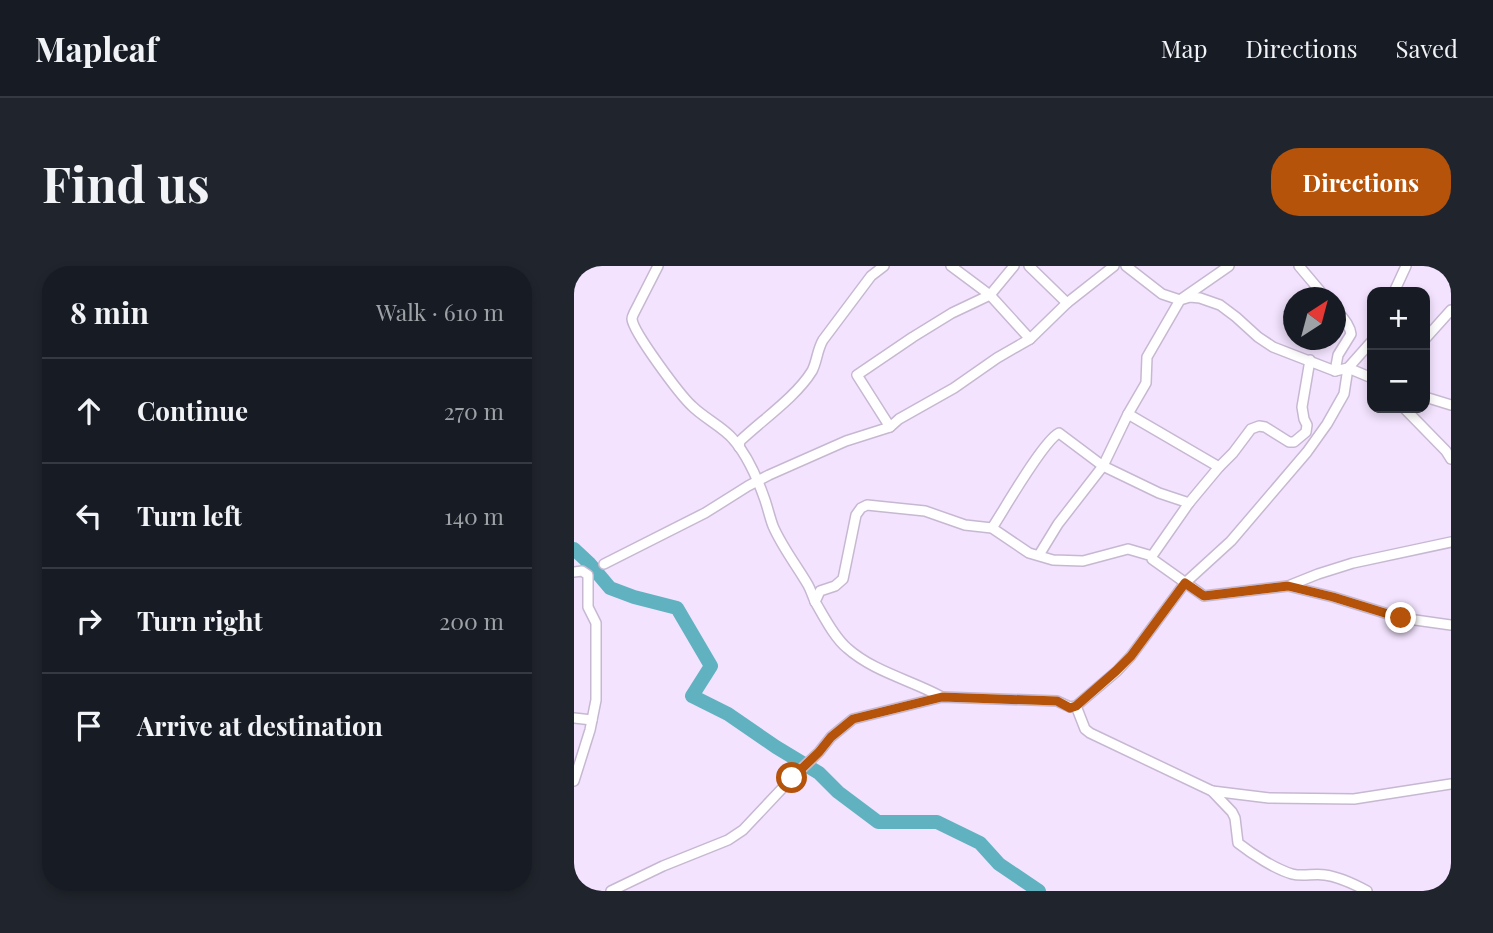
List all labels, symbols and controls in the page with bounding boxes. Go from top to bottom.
text: Mapleaf [35,26,158,70]
text: Map [1161,32,1207,64]
text: Directions [1245,32,1358,64]
text: Saved [1396,32,1458,64]
button: Directions [1271,148,1451,216]
text: Find us [42,150,210,215]
north arrow [1283,287,1346,350]
map controls [1367,287,1430,413]
button: + [1367,287,1430,350]
text: 8 min [70,292,149,332]
text: Walk · 610 m [376,296,504,327]
button: − [1367,350,1430,413]
icon: ahead [70,392,108,430]
text: Continue [137,393,248,428]
text: 270 m [444,395,504,426]
icon: left [70,497,108,535]
text: Turn left [137,498,242,533]
text: 140 m [444,500,504,531]
icon: right [70,602,108,640]
route end [1385,602,1416,633]
text: Turn right [137,603,263,638]
text: 200 m [439,605,504,636]
icon: arrive [70,707,108,745]
text: Arrive at destination [137,708,383,743]
route start [776,762,807,793]

